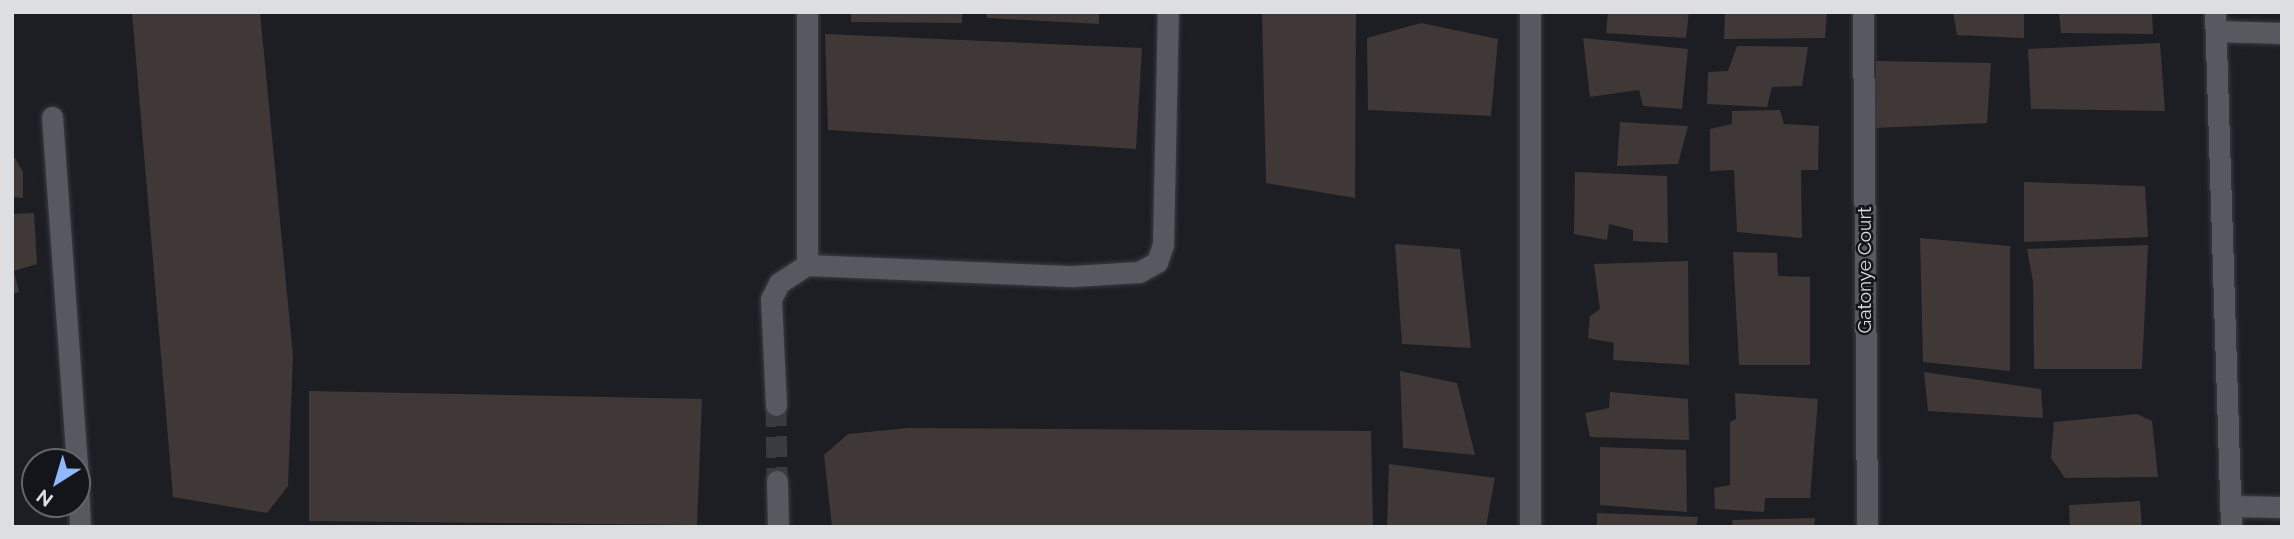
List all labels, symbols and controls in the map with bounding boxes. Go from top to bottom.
street label: Gatonye Court [1854,207,1876,333]
north arrow [21,448,91,518]
text: N [32,485,57,511]

